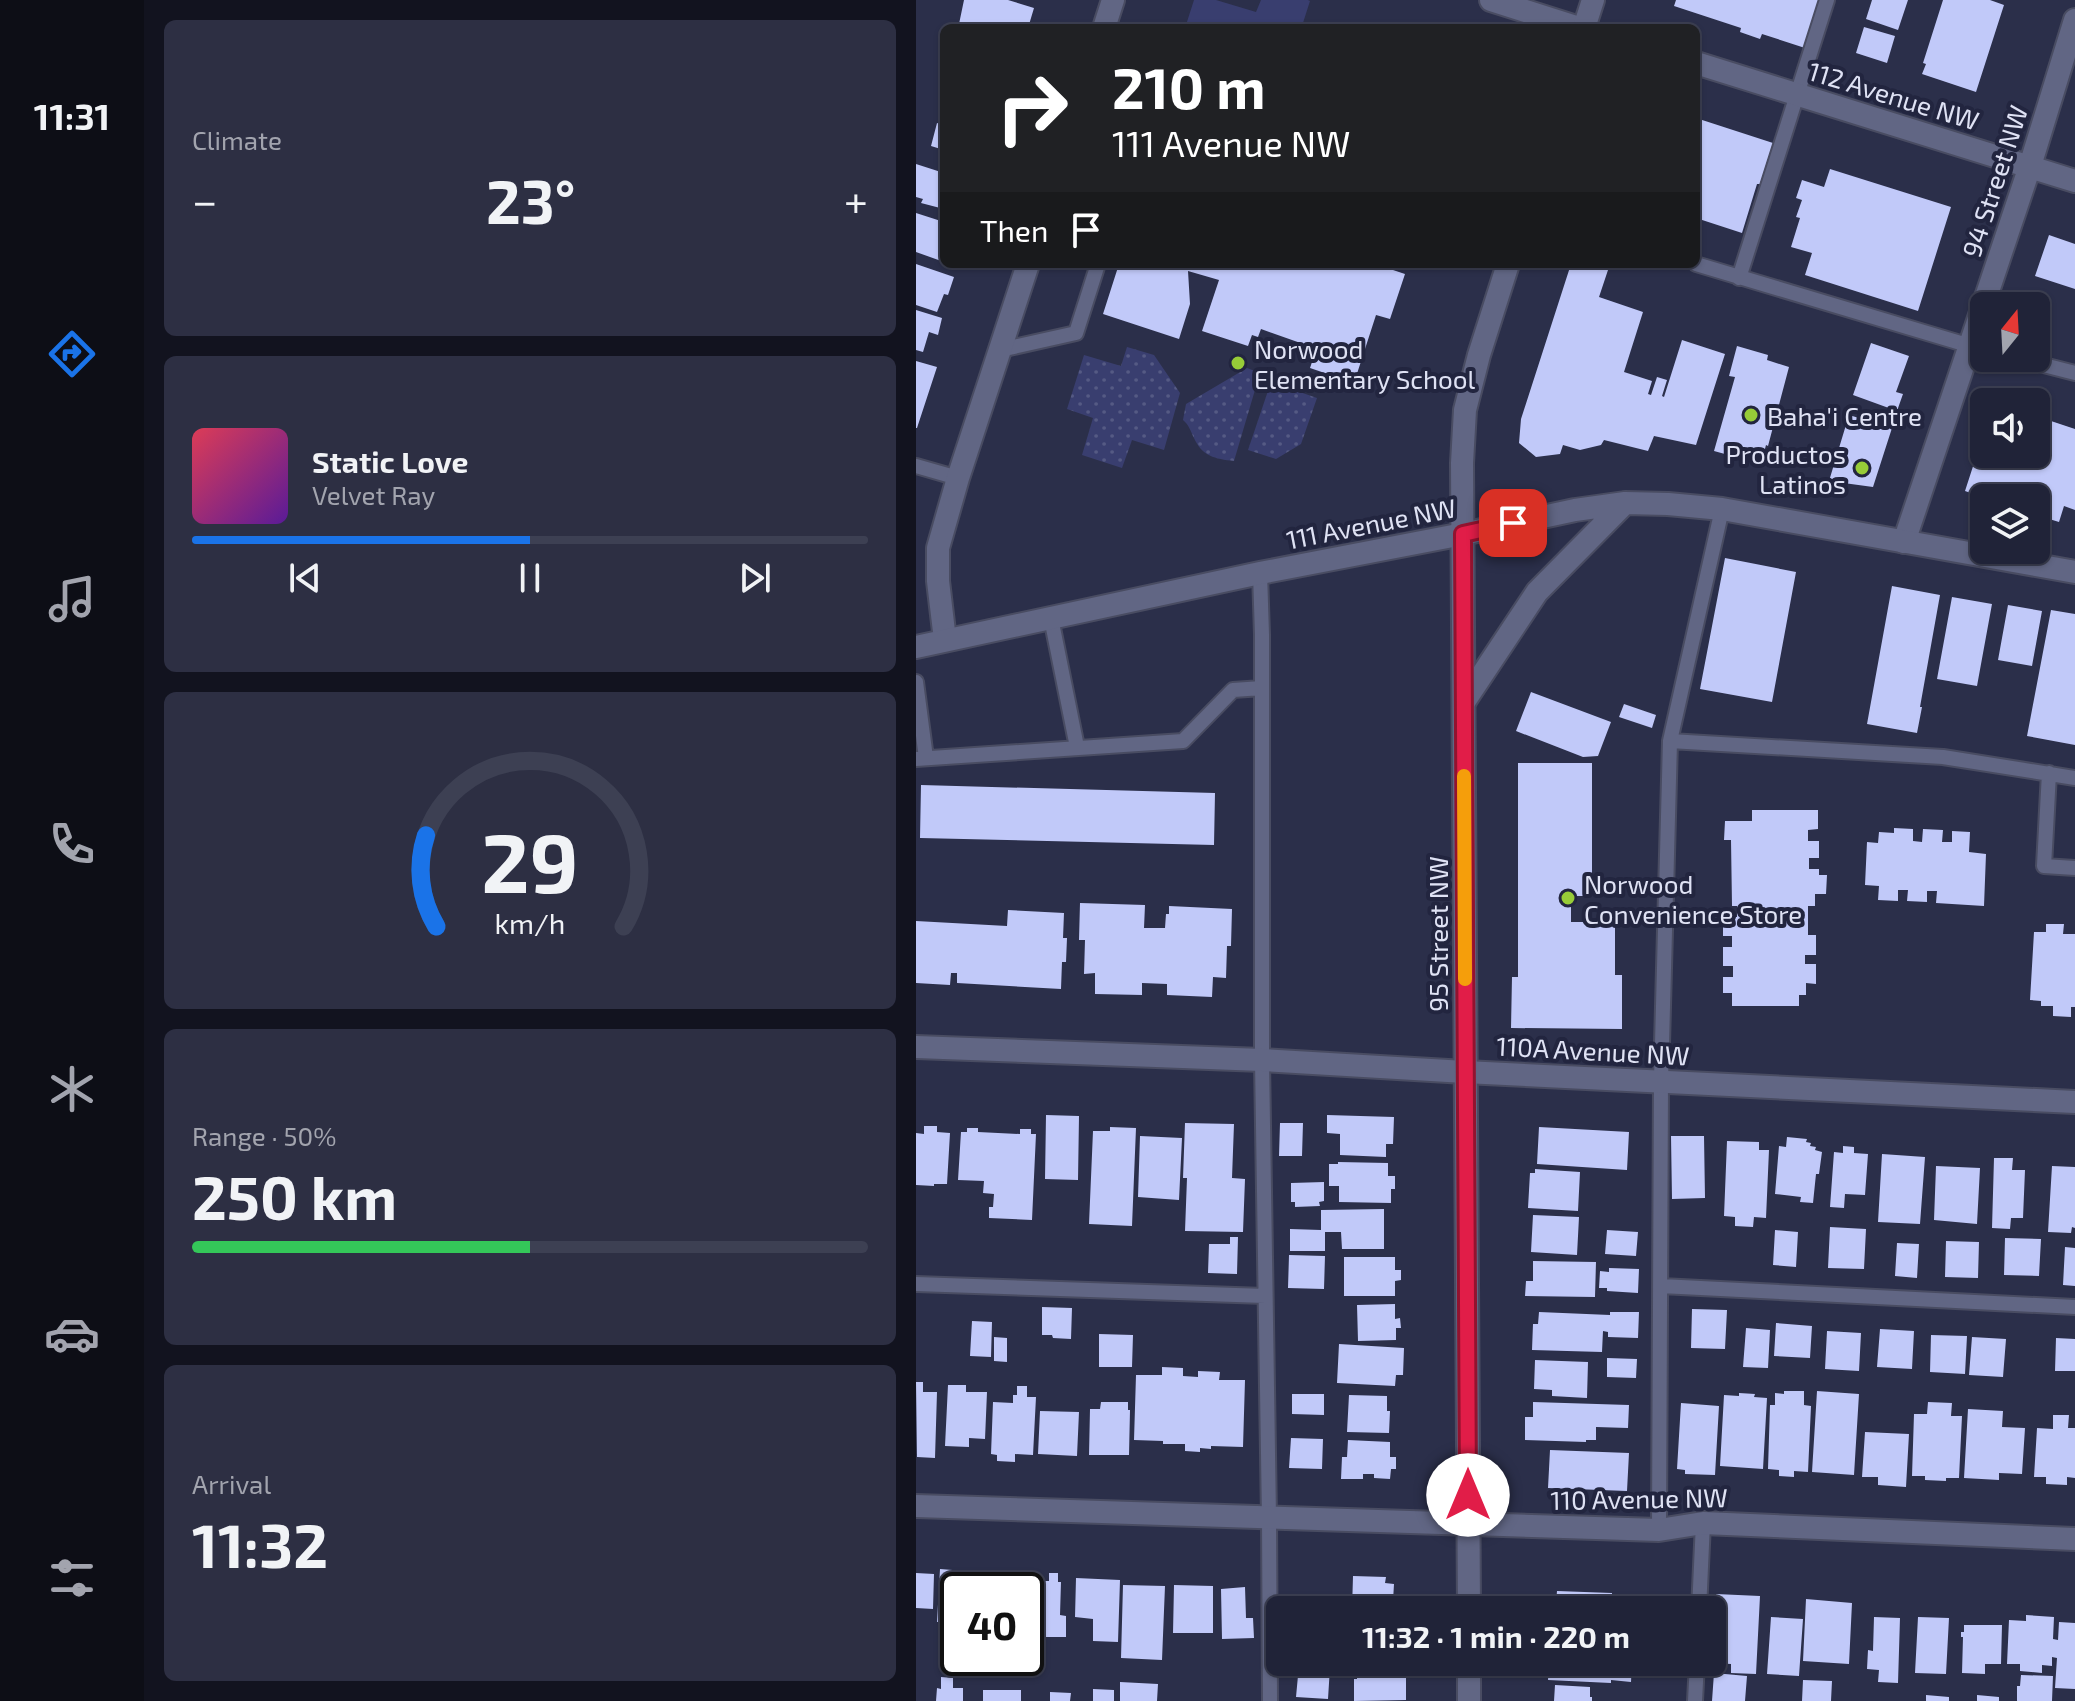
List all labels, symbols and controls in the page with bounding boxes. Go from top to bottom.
text: 210 m [1112,53,1266,120]
street label: 112 Avenue NW [1805,54,1983,136]
icon: right [980,56,1084,160]
text: 11:31 [34,94,110,137]
street label: 94 Street NW [1955,101,2033,261]
text: 111 Avenue NW [1112,121,1350,164]
text: Climate [192,124,282,155]
text: 23° [486,164,576,236]
text: − [192,173,218,226]
text: + [844,173,868,226]
icon: arrive [1064,208,1108,252]
text: Then [980,212,1048,248]
north arrow [1970,292,2050,372]
map controls [1970,292,2050,564]
icon: directions [44,326,100,382]
place label: Norwood Elementary School [1254,333,1476,394]
marker: Norwood Elementary School [1229,354,1247,372]
button: sound [1970,388,2050,468]
place label: Baha'i Centre [1767,400,1922,431]
marker: Baha'i Centre [1742,406,1760,424]
place label: Productos Latinos [1725,438,1846,499]
text: Static Love [312,443,468,479]
marker: Productos Latinos [1853,459,1871,477]
text: Velvet Ray [312,479,435,510]
button: layers [1970,484,2050,564]
pin [1479,489,1547,557]
street label: 111 Avenue NW [1284,491,1458,555]
icon: arrive [1491,501,1535,545]
icon: previous [283,556,327,600]
icon: pause [508,556,552,600]
icon: next [733,556,777,600]
icon: music [44,571,100,627]
text: 29 [481,809,579,909]
icon: phone [44,816,100,872]
street label: 95 Street NW [1422,856,1453,1012]
place label: Norwood Convenience Store [1584,868,1802,929]
marker: Norwood Convenience Store [1559,889,1577,907]
text: km/h [495,905,565,940]
street label: 110A Avenue NW [1496,1029,1690,1071]
icon: climate [44,1061,100,1117]
text: Range · 50% [192,1120,336,1151]
text: 250 km [192,1160,397,1232]
icon: car [44,1306,100,1362]
position arrow [1426,1453,1510,1537]
text: Arrival [192,1468,271,1499]
street label: 110 Avenue NW [1550,1481,1728,1515]
text: 11:32 [192,1508,328,1580]
icon: filters [44,1550,100,1606]
speed limit sign: 40 [940,1572,1044,1676]
text: 11:32 · 1 min · 220 m [1362,1618,1630,1654]

